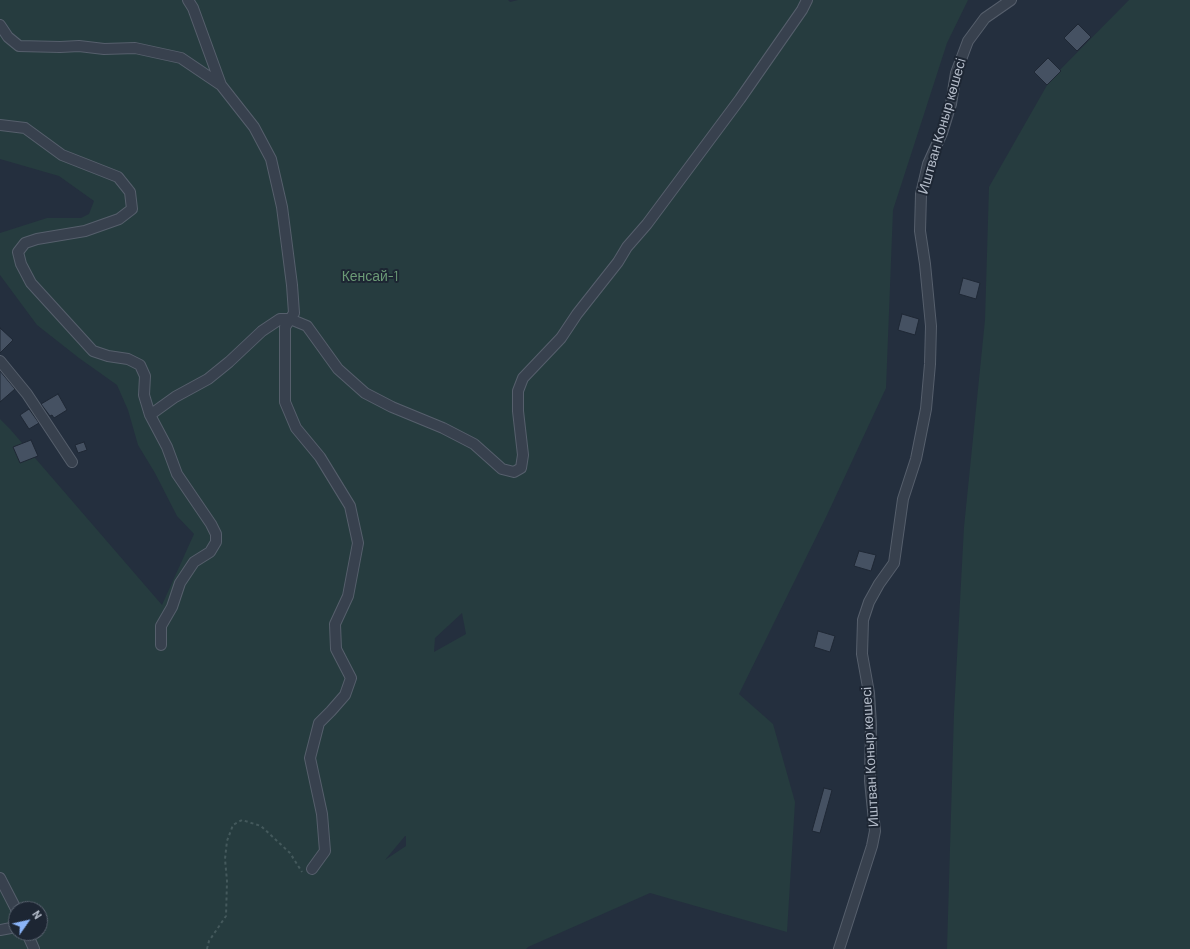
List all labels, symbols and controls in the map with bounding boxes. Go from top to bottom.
street label: Иштван Коныр көшесі [915,56,969,196]
park label: Кенсай-1 [342,268,398,284]
street label: Иштван Коныр көшесі [858,686,882,828]
north arrow [8,901,48,941]
text: N [30,908,45,921]

